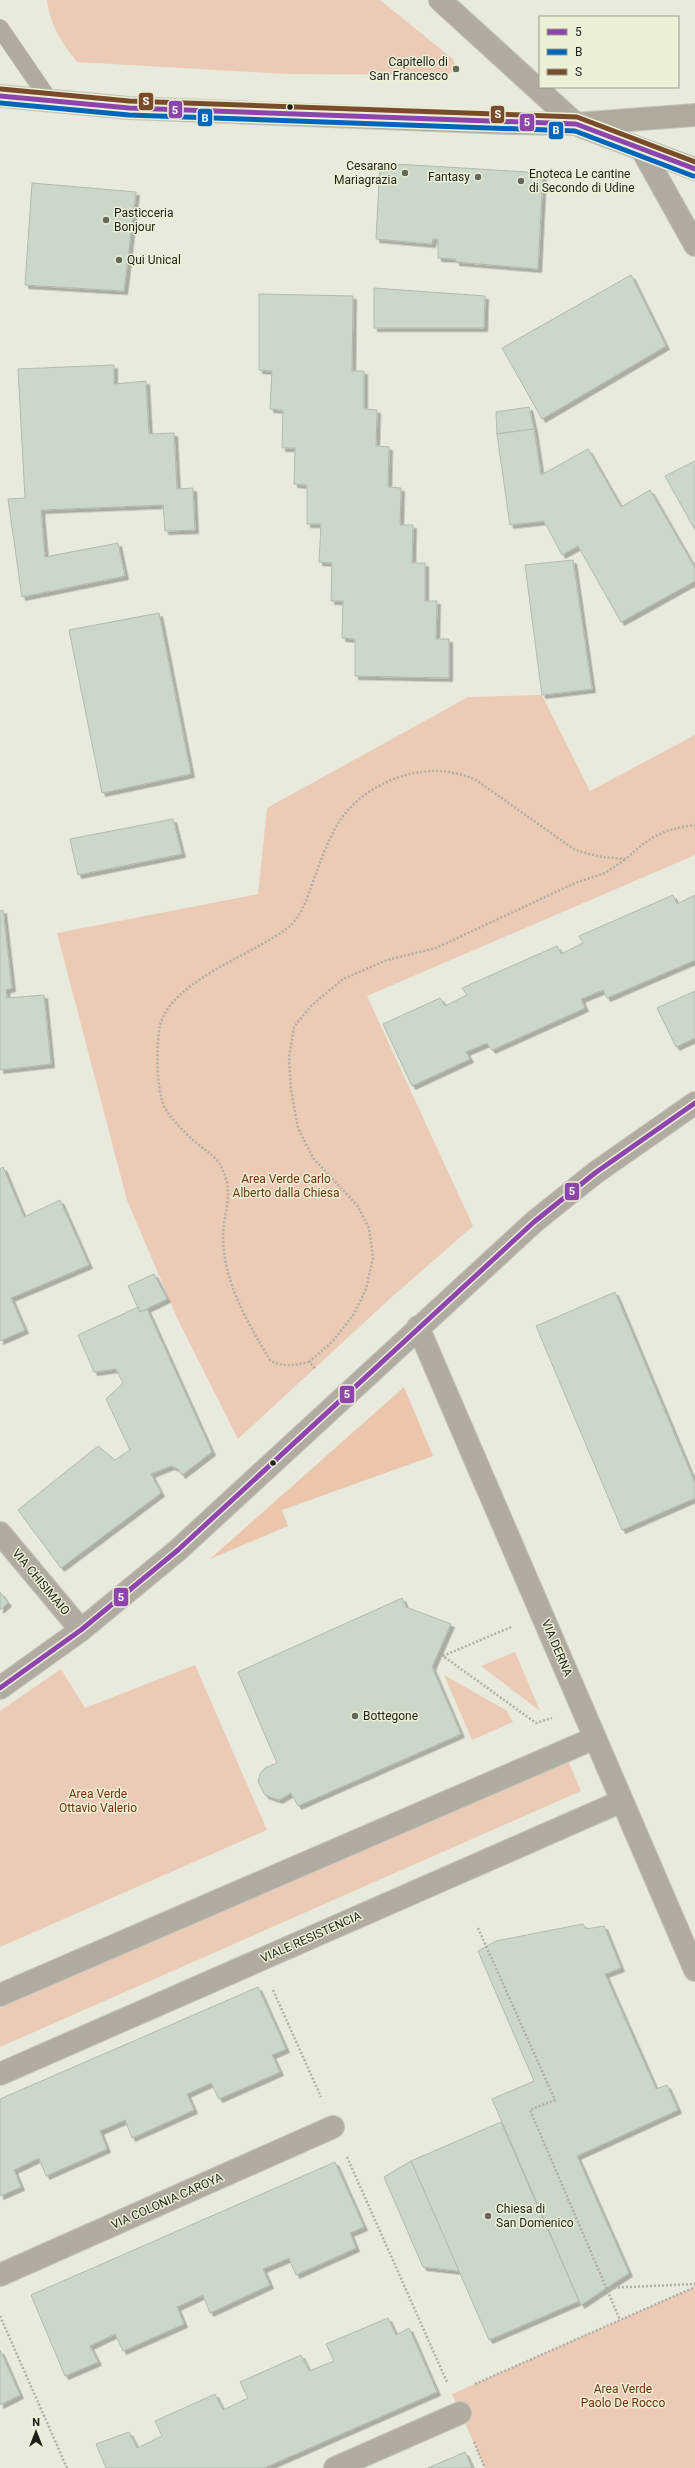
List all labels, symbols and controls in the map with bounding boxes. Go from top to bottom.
legend [539,16,679,88]
text: 5 [575,25,582,39]
text: B [575,45,582,59]
place label: Capitello di San Francesco [369,55,448,83]
marker: Capitello di San Francesco [451,64,461,74]
text: S [575,65,582,79]
line badge: S [138,92,154,111]
text: S [143,95,150,108]
line badge: 5 [168,100,183,119]
unlabelled marker [285,102,295,112]
text: 5 [172,104,178,117]
line badge: S [490,105,505,124]
line badge: B [197,108,213,127]
text: S [495,108,502,121]
text: B [201,112,209,125]
line badge: 5 [519,113,535,132]
text: 5 [524,116,530,129]
line badge: B [548,121,564,140]
text: B [552,124,560,137]
place label: Cesarano Mariagrazia [334,159,397,187]
place label: Enoteca Le cantine di Secondo di Udine [529,167,635,195]
marker: Cesarano Mariagrazia [400,168,410,178]
place label: Fantasy [428,170,470,184]
marker: Fantasy [473,172,483,182]
marker: Enoteca Le cantine di Secondo di Udine [516,176,526,186]
place label: Pasticceria Bonjour [114,206,174,234]
marker: Pasticceria Bonjour [101,215,111,225]
place label: Qui Unical [127,253,181,267]
marker: Qui Unical [114,255,124,265]
park label: Area Verde Carlo Alberto dalla Chiesa [233,1172,339,1200]
line badge: 5 [564,1182,580,1201]
text: 5 [569,1185,575,1198]
line badge: 5 [339,1385,355,1404]
text: 5 [344,1388,350,1401]
unlabelled marker [268,1458,278,1468]
street label: VIA CHISIMAIO [9,1546,73,1618]
line badge: 5 [113,1587,129,1607]
text: 5 [118,1591,124,1604]
street label: VIA DERNA [539,1617,575,1679]
place label: Bottegone [363,1709,418,1723]
marker: Bottegone [350,1711,360,1721]
park label: Area Verde Ottavio Valerio [59,1787,137,1815]
street label: VIALE RESISTENCIA [259,1908,364,1965]
street label: VIA COLONIA CAROYA [109,2170,225,2232]
place label: Chiesa di San Domenico [496,2202,574,2230]
marker: Chiesa di San Domenico [483,2211,493,2221]
park label: Area Verde Paolo De Rocco [581,2382,665,2410]
north arrow [16,2412,56,2452]
text: N [32,2416,40,2429]

